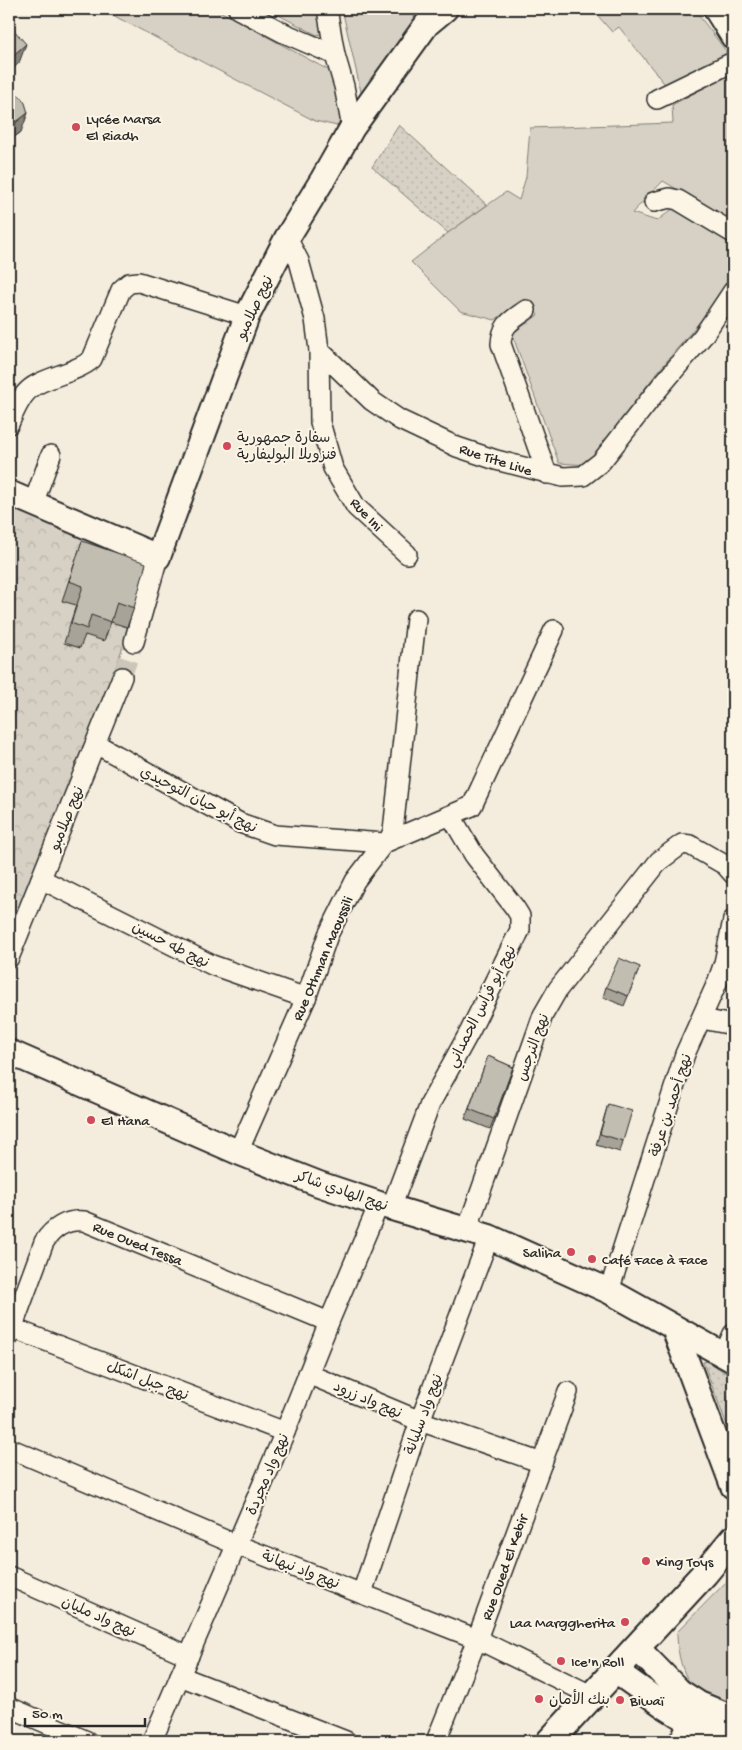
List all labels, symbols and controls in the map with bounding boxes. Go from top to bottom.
place label: Lycée Marsa El Riadh [86,111,162,146]
marker: Lycée Marsa El Riadh [70,121,82,133]
street label: نهج صلامبو [233,273,278,343]
place label: سفارة جمهورية فنزويلا البوليفارية [237,430,337,465]
marker: سفارة جمهورية فنزويلا البوليفارية [221,440,233,452]
street label: Rue Tite Live [457,441,534,481]
street label: Rue Ini [345,495,386,536]
street label: نهج أبو حيان التوحيدي [137,762,261,838]
street label: نهج صلامبو [46,784,89,855]
street label: Rue Othman Maoussili [289,894,358,1024]
street label: نهج طه حسين [128,919,212,973]
street label: نهج أبو فراس الحمداني [442,942,523,1072]
street label: نهج النرجس [513,1012,554,1084]
street label: نهج أحمد بن عرفة [645,1051,697,1159]
place label: El Hana [101,1113,150,1131]
marker: El Hana [85,1114,97,1126]
street label: نهج الهادي شاكر [291,1167,390,1216]
street label: Rue Oued Tessa [90,1219,185,1271]
place label: Saliha [523,1245,562,1263]
marker: Saliha [565,1246,577,1258]
place label: Café Face à Face [602,1252,708,1270]
marker: Café Face à Face [586,1253,598,1265]
street label: نهج جبل اشكل [104,1358,191,1406]
street label: نهج واد سليانة [402,1372,448,1457]
street label: نهج واد زرود [330,1378,404,1423]
street label: نهج واد مجردة [244,1431,294,1518]
street label: Rue Oued El Kebir [478,1511,534,1623]
street label: نهج واد نبهانة [259,1548,342,1594]
place label: King Toys [656,1554,714,1572]
marker: King Toys [640,1555,652,1567]
street label: نهج واد مليان [58,1594,138,1642]
place label: Laa Marggherita [509,1615,616,1633]
marker: Laa Marggherita [619,1616,631,1628]
place label: Ice'n Roll [571,1654,624,1672]
marker: Ice'n Roll [555,1655,567,1667]
place label: بنك الأمان [549,1689,610,1710]
marker: بنك الأمان [533,1693,545,1705]
place label: Biwaï [629,1693,665,1711]
marker: Biwaï [614,1694,626,1706]
scale bar [25,1695,145,1727]
text: 50 m [32,1706,63,1724]

